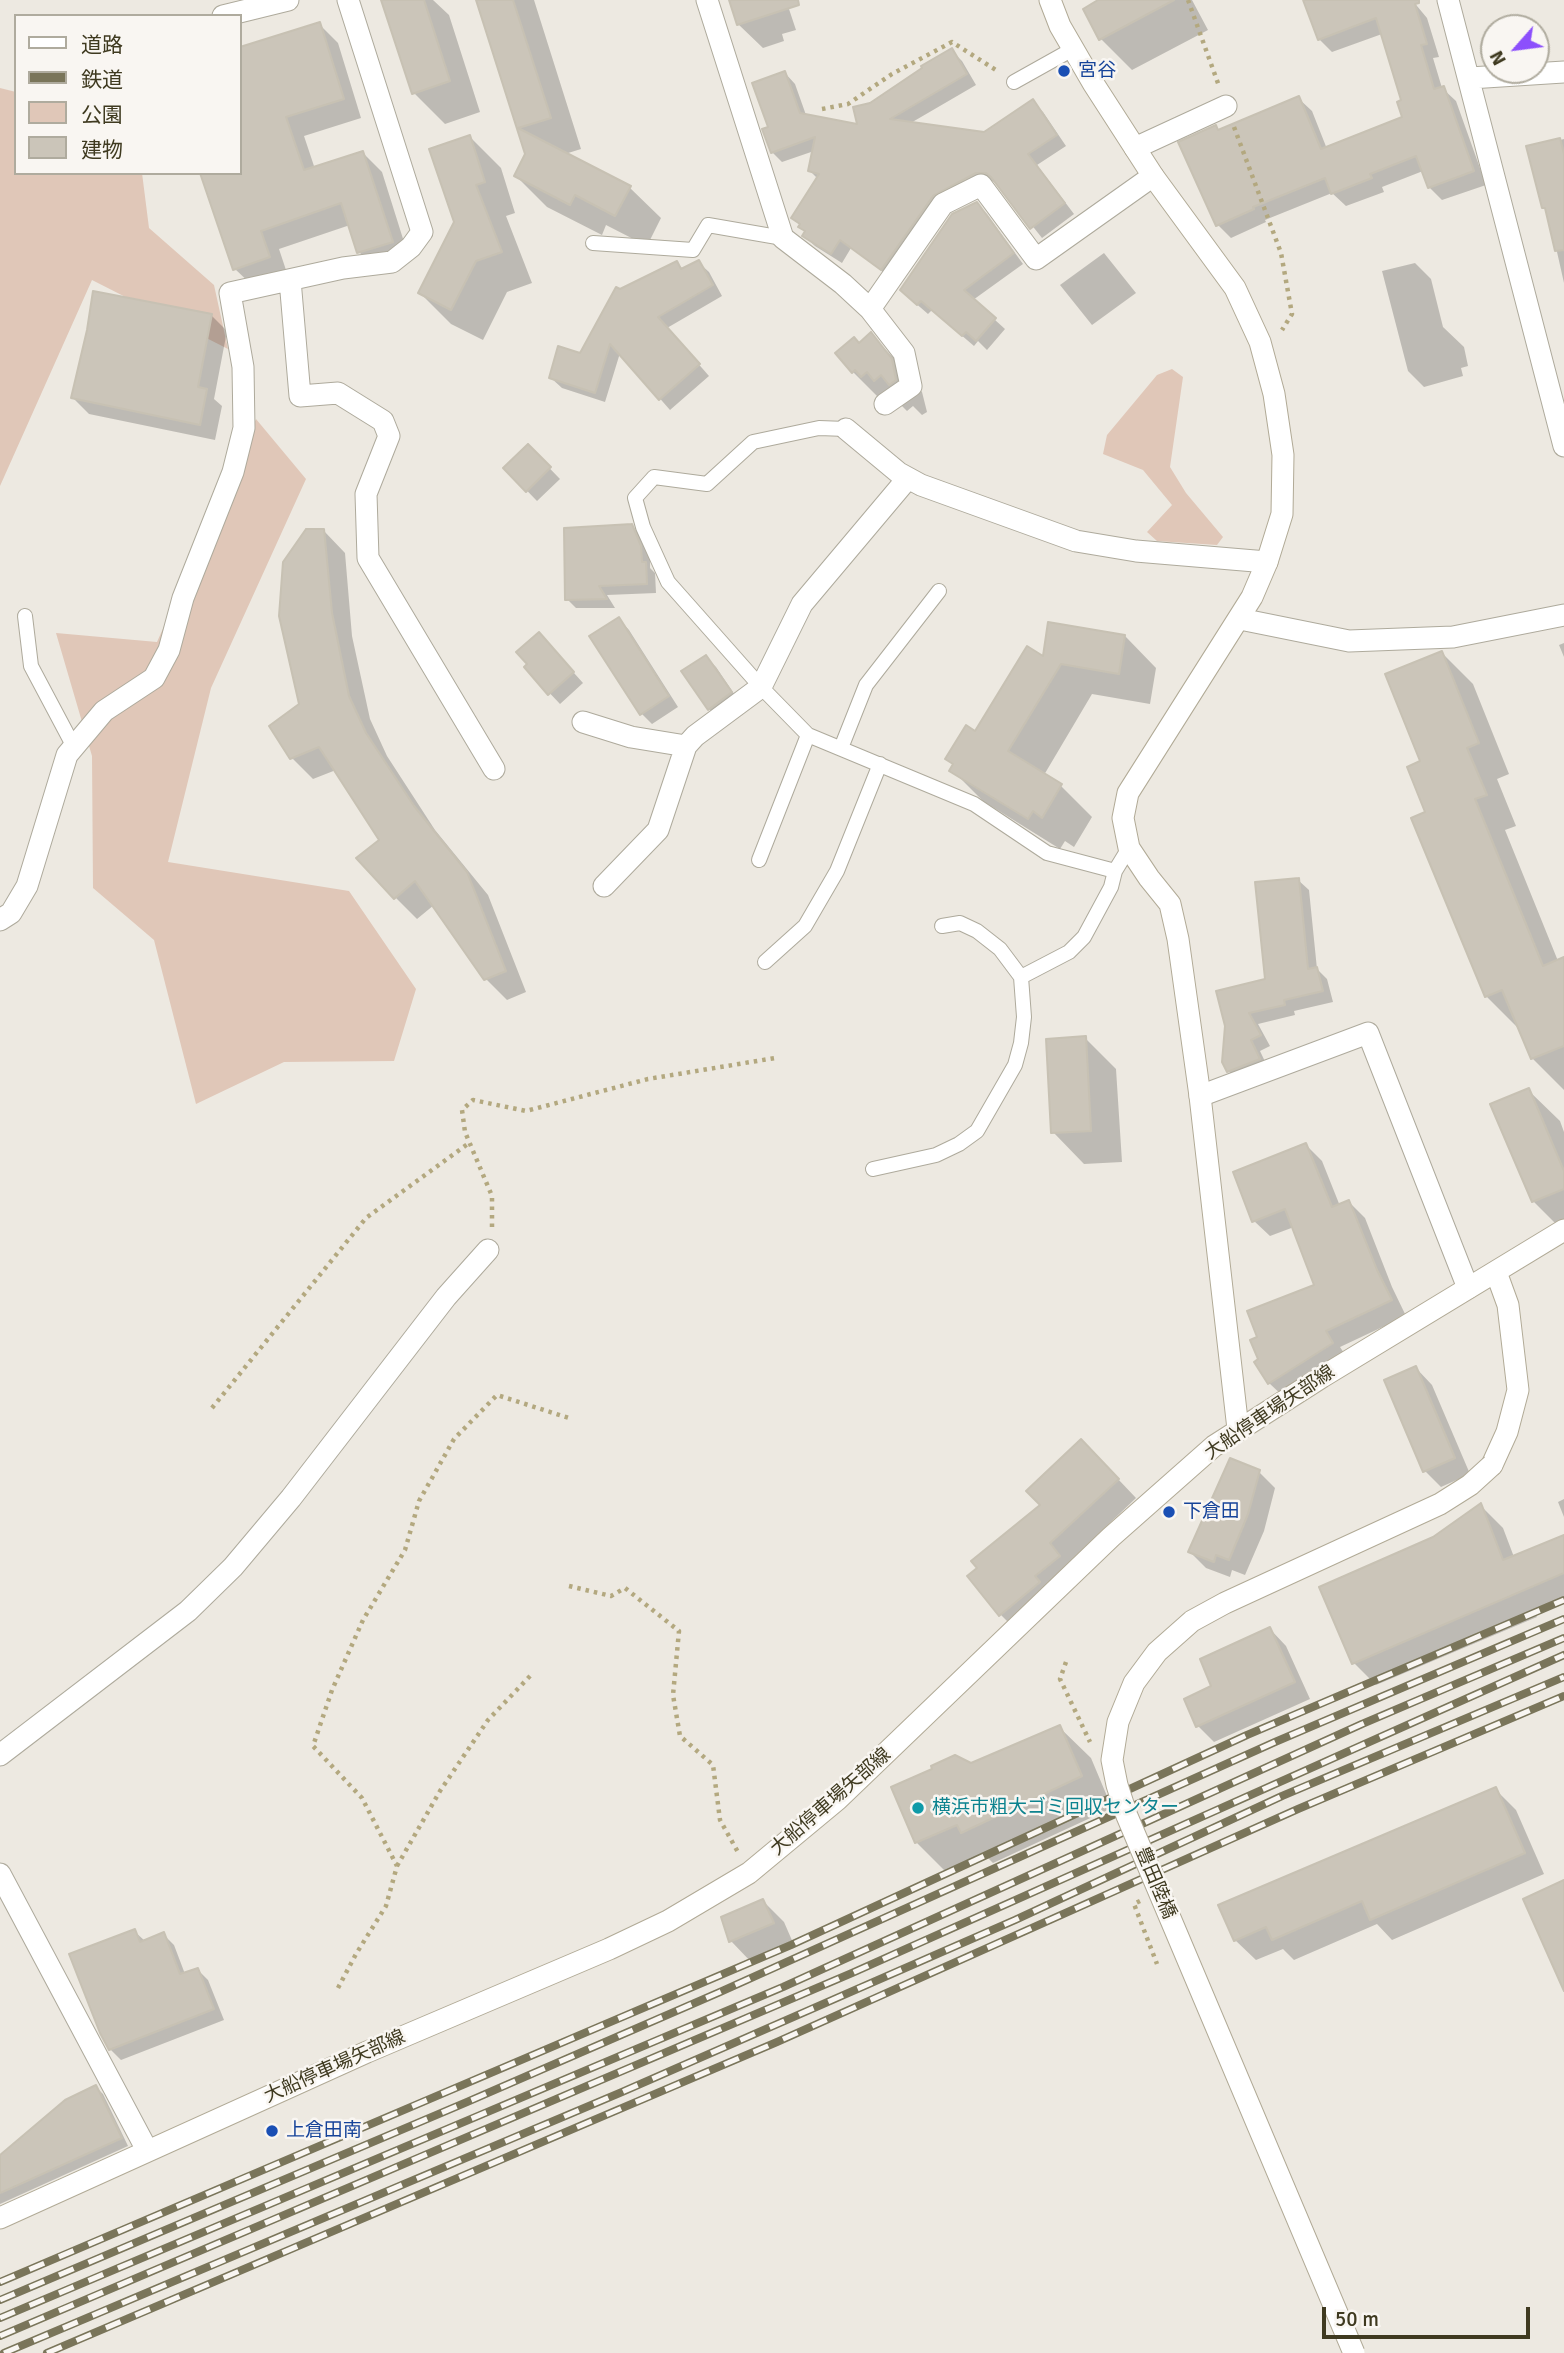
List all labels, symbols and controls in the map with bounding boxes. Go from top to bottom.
legend [14,14,242,175]
north arrow [1480,14,1550,84]
text: 道路 [81,32,123,58]
text: N [1485,46,1512,69]
place label: 宮谷 [1078,60,1116,82]
marker: 宮谷 [1056,63,1072,79]
text: 鉄道 [81,67,123,93]
text: 公園 [81,102,123,128]
text: 建物 [81,137,123,163]
street label: 大船停車場矢部線 [1201,1361,1339,1465]
place label: 下倉田 [1183,1501,1240,1523]
marker: 下倉田 [1161,1504,1177,1520]
street label: 大船停車場矢部線 [766,1744,896,1860]
place label: 横浜市粗大ゴミ回収センター [932,1797,1179,1819]
marker: 横浜市粗大ゴミ回収センター [910,1800,926,1816]
street label: 豊田陸橋 [1130,1844,1180,1922]
street label: 大船停車場矢部線 [261,2026,409,2108]
place label: 上倉田南 [286,2120,362,2142]
marker: 上倉田南 [264,2123,280,2139]
scale bar [1326,2294,1534,2338]
text: 50 m [1335,2306,1379,2332]

